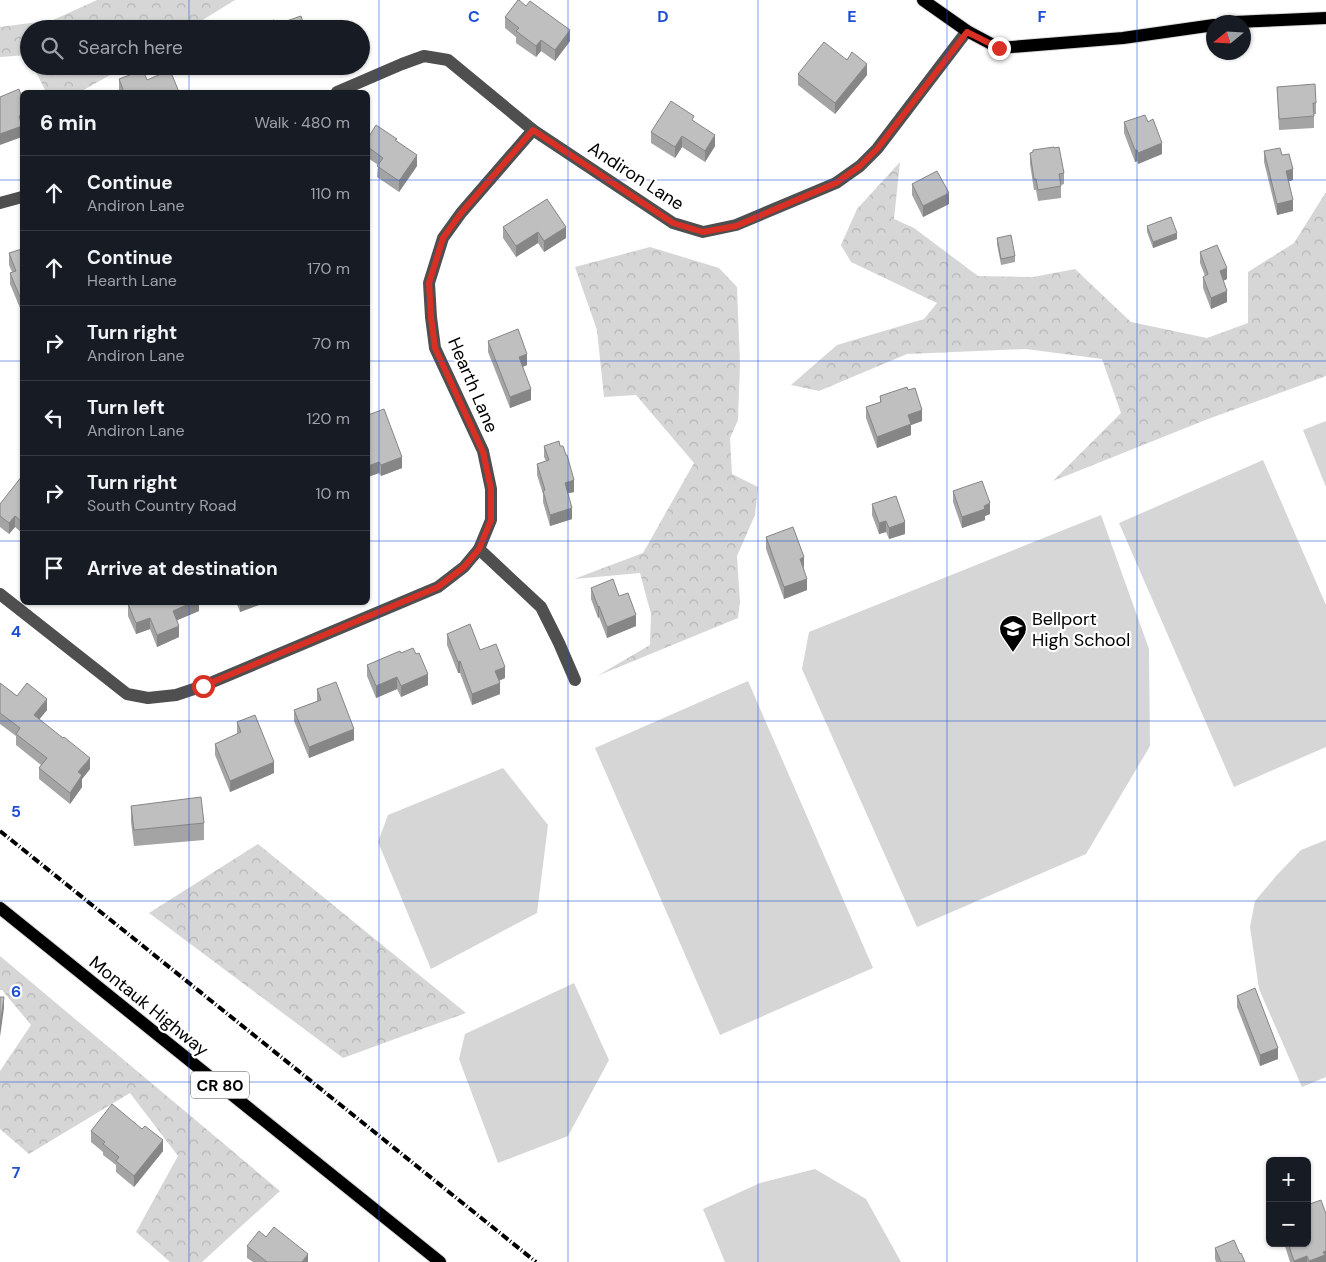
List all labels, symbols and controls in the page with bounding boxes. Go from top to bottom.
text: C [468,6,480,27]
text: D [657,6,669,27]
text: E [847,6,857,27]
text: F [1038,6,1047,27]
north arrow [1206,15,1251,60]
search box [20,20,370,75]
icon: search [38,34,66,62]
text: Search here [78,35,183,60]
route end [988,37,1011,60]
text: 6 min [40,109,97,137]
text: Walk · 480 m [254,112,350,133]
street label: Andiron Lane [583,136,689,216]
text: Continue [87,170,173,195]
icon: ahead [40,179,68,207]
text: 110 m [311,183,350,204]
text: Andiron Lane [87,195,185,216]
text: Continue [87,245,173,270]
icon: ahead [40,254,68,282]
text: 170 m [307,258,350,279]
text: Hearth Lane [87,270,177,291]
text: Turn right [87,320,177,345]
icon: right [40,329,68,357]
text: 70 m [312,333,350,354]
street label: Hearth Lane [442,334,504,436]
text: Andiron Lane [87,345,185,366]
text: Turn left [87,395,165,420]
icon: left [40,404,68,432]
text: 120 m [306,408,350,429]
text: Andiron Lane [87,420,185,441]
text: Turn right [87,470,177,495]
icon: right [40,479,68,507]
text: 10 m [316,483,350,504]
text: South Country Road [87,495,237,516]
icon: arrive [40,554,68,582]
text: Arrive at destination [87,556,278,581]
place label: Bellport High School [1032,607,1130,652]
school or university icon: Bellport High School [998,614,1028,653]
text: 4 [11,621,21,642]
route start [192,675,215,698]
text: 5 [11,801,21,822]
street label: Montauk Highway [84,950,214,1062]
text: 6 [11,981,21,1002]
road number: CR 80 [191,1072,249,1098]
map controls [1266,1157,1311,1247]
button: + [1266,1157,1311,1202]
text: 7 [12,1162,21,1183]
button: − [1266,1202,1311,1247]

